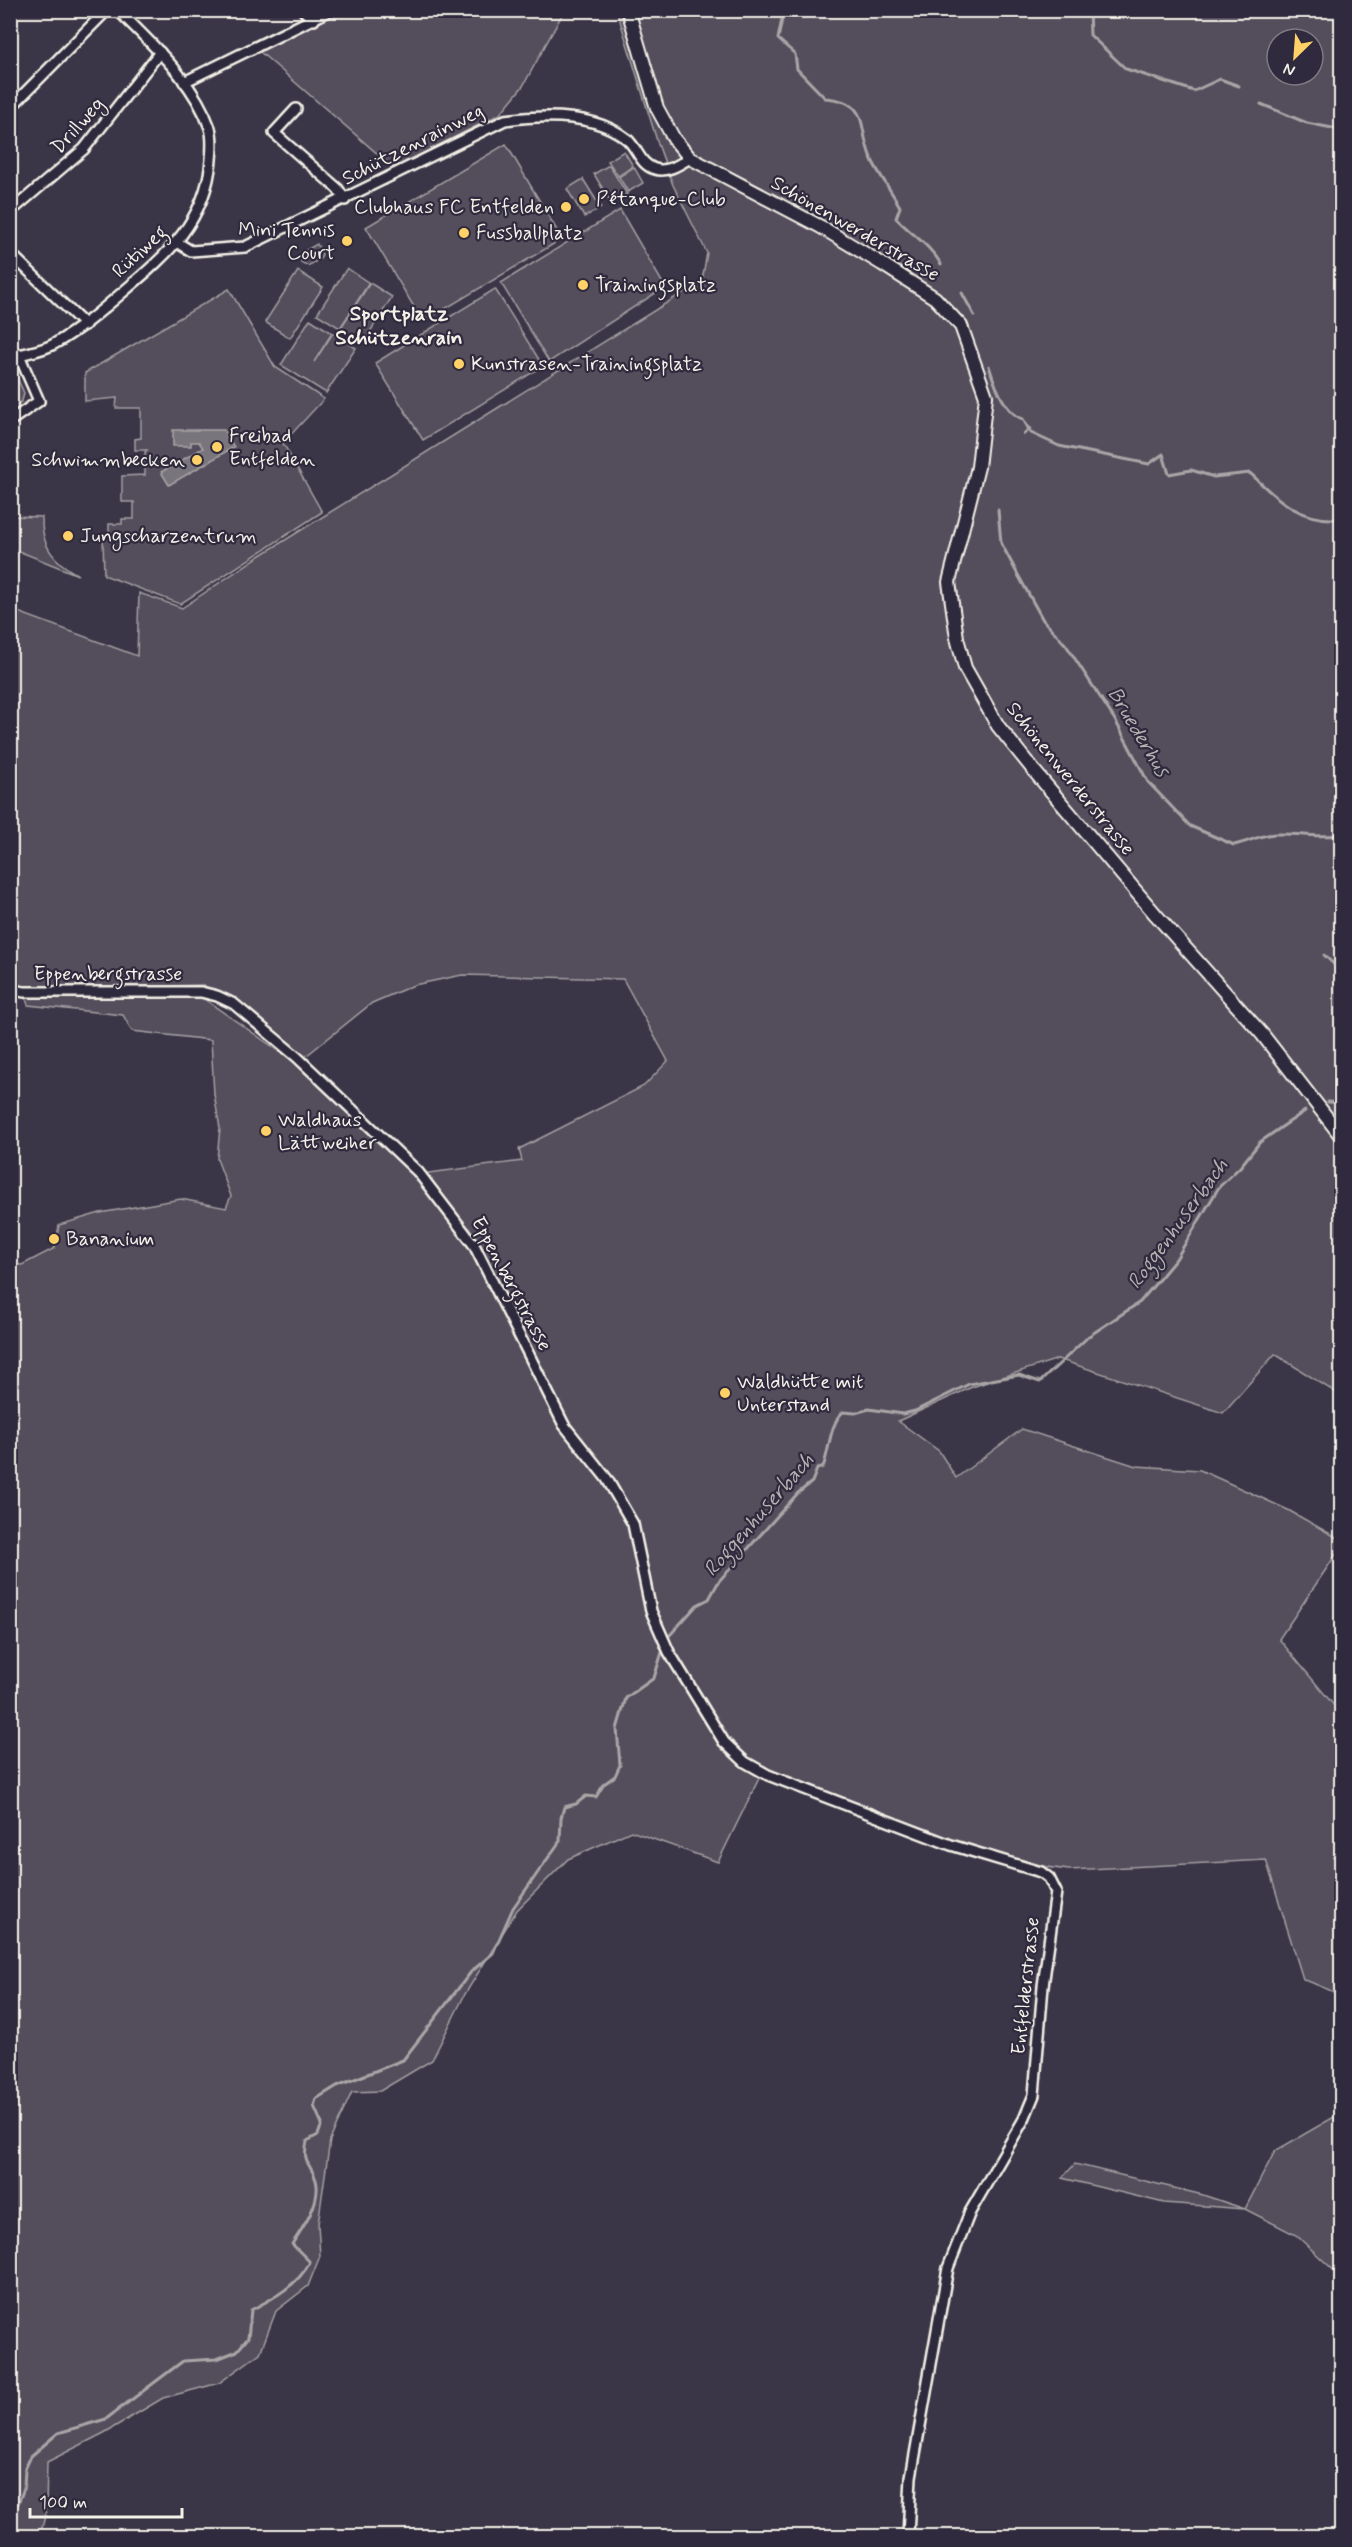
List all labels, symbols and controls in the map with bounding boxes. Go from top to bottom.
north arrow [1265,27,1325,87]
text: N [1280,57,1299,81]
street label: Drillweg [45,92,111,161]
street label: Schützenrainweg [338,98,488,192]
street label: Schönenwerderstrasse [766,170,944,288]
place label: Pétanque-Club [596,186,726,213]
marker: Pétanque-Club [577,192,591,206]
place label: Clubhaus FC Entfelden [354,194,554,221]
marker: Clubhaus FC Entfelden [559,200,573,214]
place label: Mini Tennis Court [238,217,335,267]
street label: Rütiweg [106,219,175,286]
place label: Fussballplatz [476,220,583,247]
marker: Fussballplatz [457,226,471,240]
marker: Mini Tennis Court [340,234,354,248]
place label: Trainingsplatz [595,272,716,301]
marker: Trainingsplatz [576,278,590,292]
district label: Sportplatz Schützenrain [335,300,463,352]
place label: Kunstrasen-Trainingsplatz [471,351,702,380]
marker: Kunstrasen-Trainingsplatz [452,357,466,371]
place label: Freibad Entfelden [229,423,315,473]
marker: Freibad Entfelden [210,440,224,454]
place label: Schwimmbecken [31,447,185,474]
marker: Schwimmbecken [190,453,204,467]
place label: Jungscharzentrum [80,523,257,551]
marker: Jungscharzentrum [61,529,75,543]
water label: Bruederhus [1100,682,1177,783]
street label: Schönenwerderstrasse [1000,696,1140,862]
street label: Eppenbergstrasse [34,961,182,990]
place label: Waldhaus Lättweiher [278,1107,377,1157]
marker: Waldhaus Lättweiher [259,1124,273,1138]
water label: Roggenhuserbach [1121,1153,1237,1296]
street label: Eppenbergstrasse [462,1212,558,1357]
place label: Bananium [66,1226,155,1253]
marker: Bananium [47,1232,61,1246]
place label: Waldhütte mit Unterstand [737,1369,863,1419]
marker: Waldhütte mit Unterstand [718,1386,732,1400]
water label: Roggenhuserbach [698,1447,822,1584]
street label: Entfelderstrasse [1005,1916,1047,2056]
scale bar [30,2481,182,2519]
text: 100 m [39,2491,87,2515]

